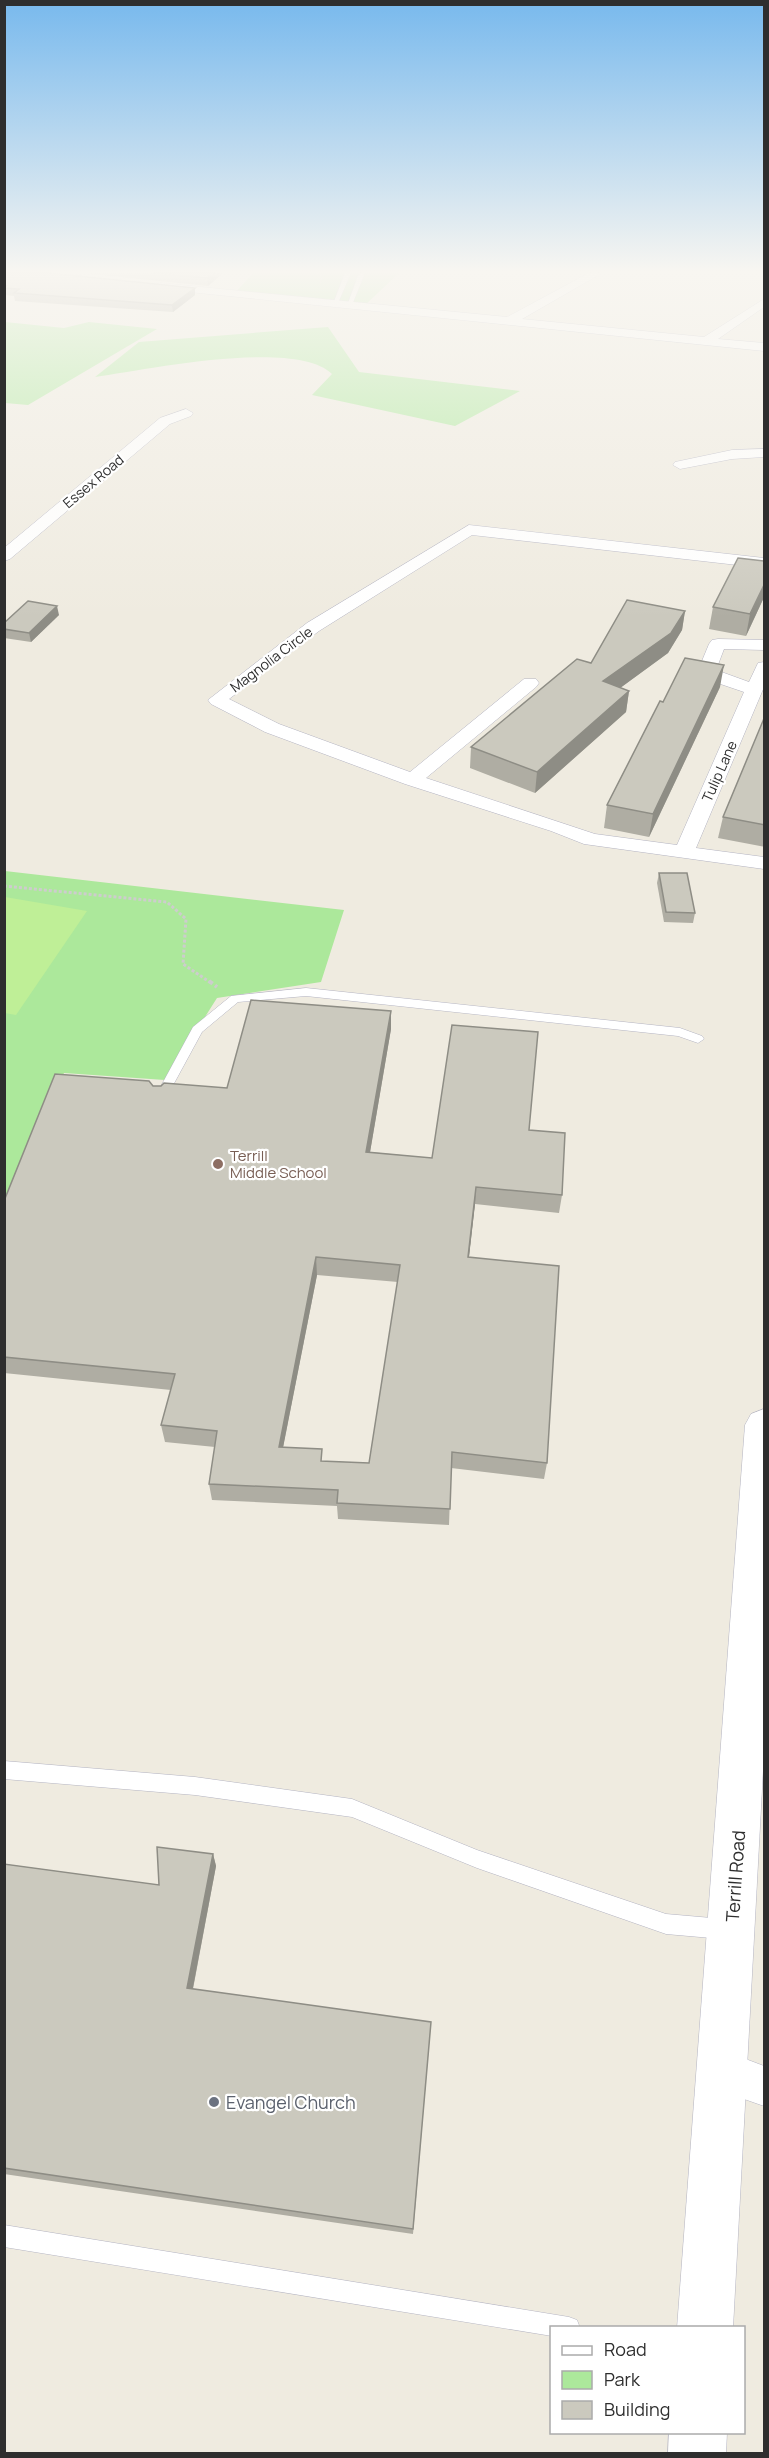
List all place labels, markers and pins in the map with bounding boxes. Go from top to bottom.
place label: Terrill Middle School [230,1145,327,1183]
marker: Terrill Middle School [211,1157,225,1171]
place label: Evangel Church [226,2090,356,2114]
marker: Evangel Church [207,2095,221,2109]

